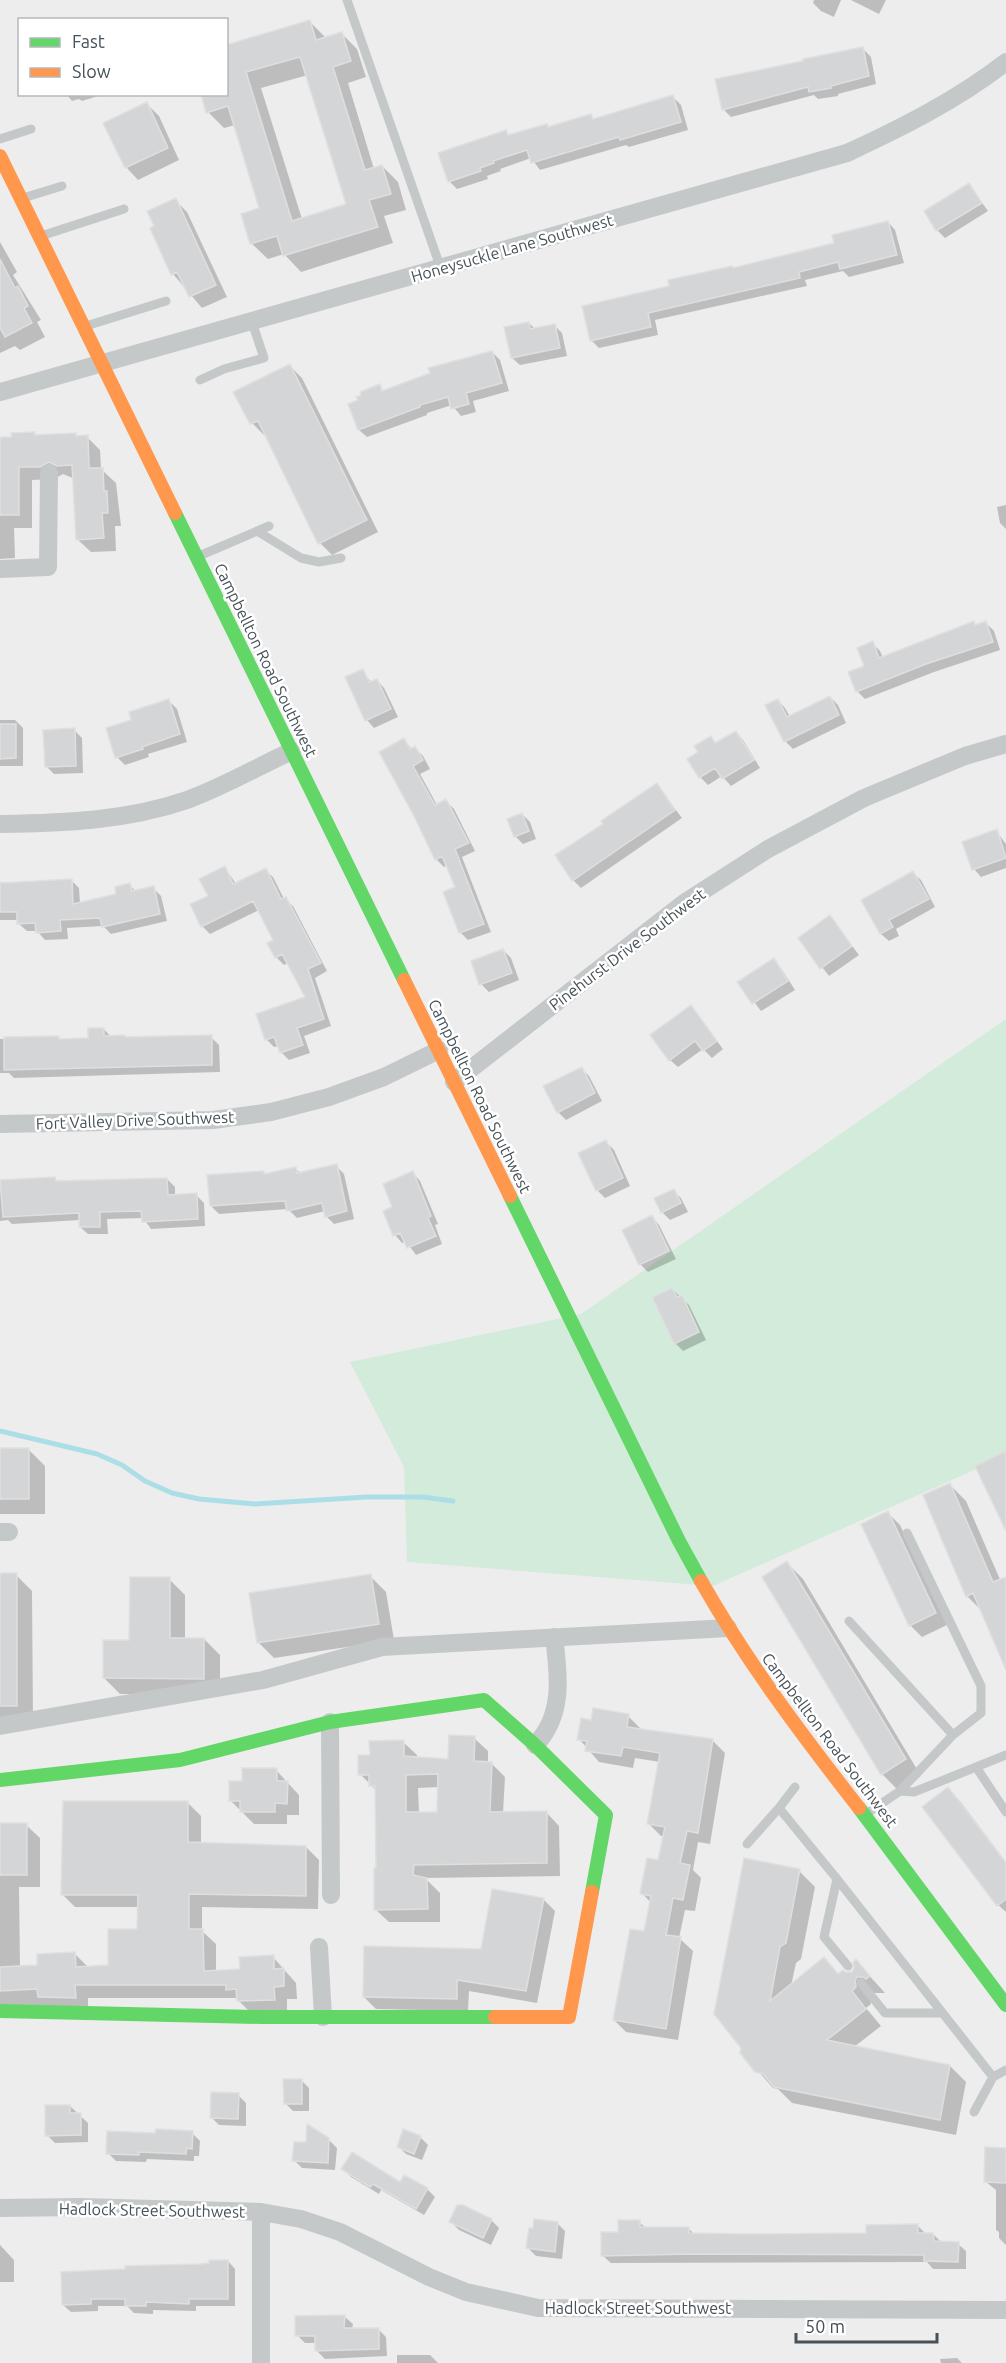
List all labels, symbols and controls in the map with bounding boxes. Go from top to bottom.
legend [18,18,228,96]
text: Fast [72,31,105,51]
text: Slow [72,61,111,81]
street label: Honeysuckle Lane Southwest [409,210,616,285]
street label: Campbellton Road Southwest [211,560,321,761]
street label: Pinehurst Drive Southwest [545,884,709,1014]
street label: Campbellton Road Southwest [425,996,535,1197]
street label: Fort Valley Drive Southwest [35,1108,235,1132]
street label: Campbellton Road Southwest [759,1649,902,1831]
street label: Hadlock Street Southwest [59,2199,246,2221]
street label: Hadlock Street Southwest [545,2299,732,2317]
scale bar [796,2306,937,2344]
text: 50 m [805,2316,845,2336]

